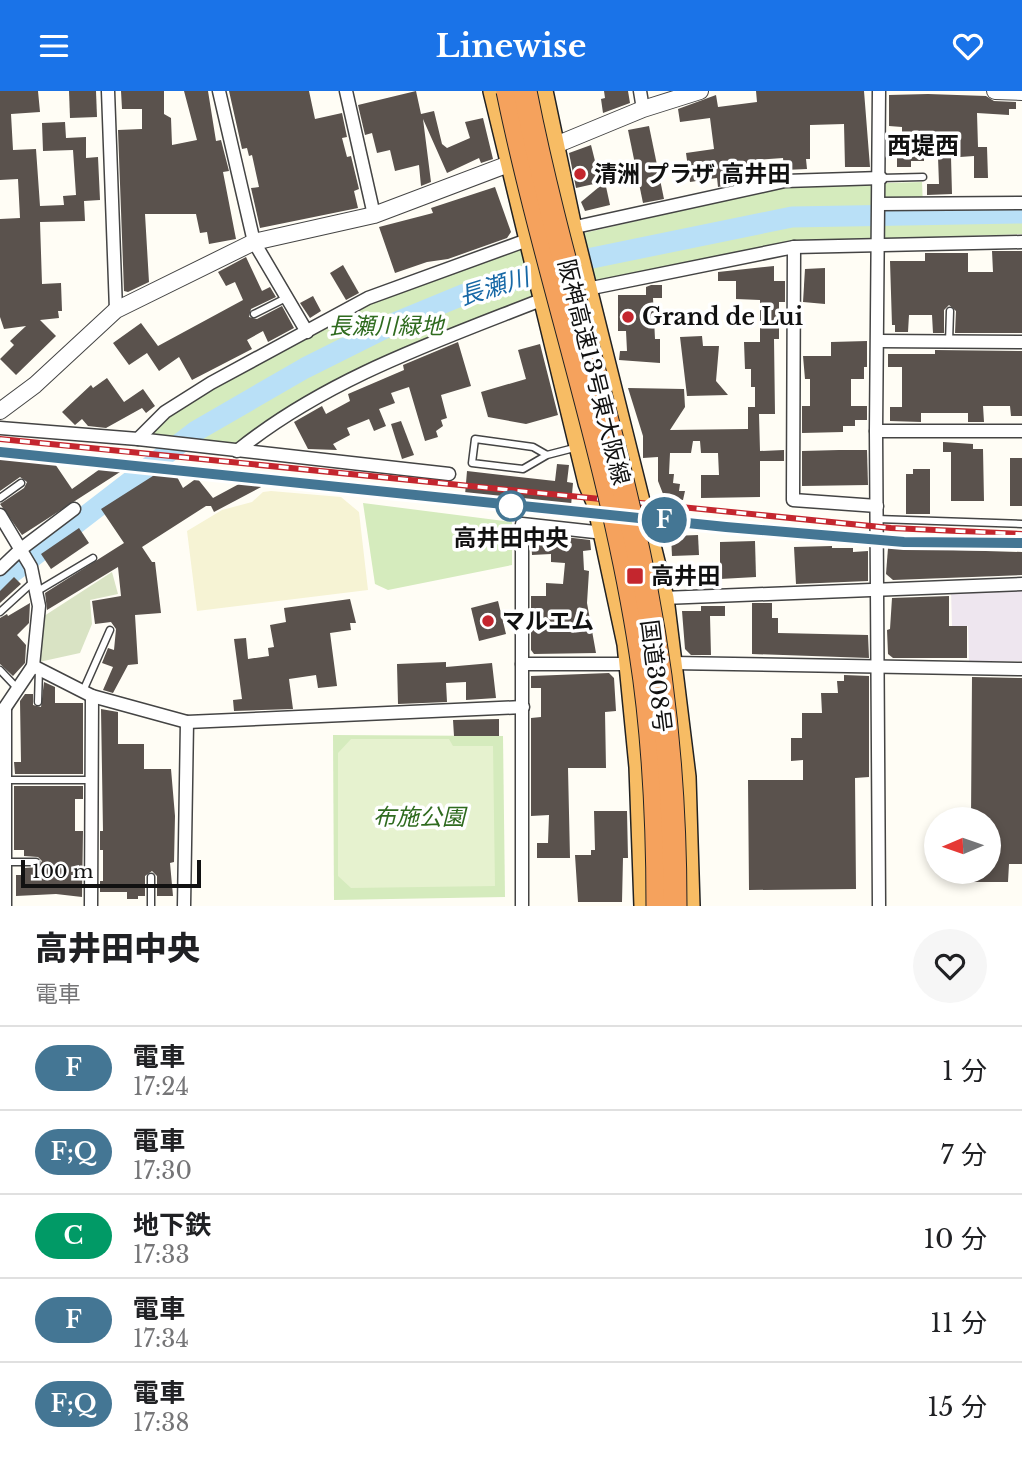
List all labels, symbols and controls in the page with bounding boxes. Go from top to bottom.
text: Linewise [436,26,586,66]
icon: menu [35,27,73,65]
icon: heart [949,27,987,65]
district label: 西堤西 [887,131,959,160]
place label: 清洲 プラザ 高井田 [594,160,790,188]
marker: 清洲 プラザ 高井田 [572,166,588,182]
street label: 阪神高速13号東大阪線 [552,256,636,488]
water label: 長瀬川 [455,261,535,311]
place label: Grand de Lui [642,303,803,331]
marker: Grand de Lui [620,309,636,325]
park label: 長瀬川緑地 [329,312,446,340]
marker: 高井田中央 [496,491,526,521]
line badge: F [641,497,687,543]
text: F [656,505,672,534]
place label: 高井田中央 [454,524,569,552]
place label: 高井田 [651,562,720,590]
marker: 高井田 [625,566,645,586]
place label: マルエム [502,607,594,635]
marker: マルエム [480,613,496,629]
street label: 国道308号 [635,618,677,734]
park label: 布施公園 [373,803,468,831]
north arrow [924,807,1001,884]
map controls [924,807,1001,884]
scale bar [21,857,201,889]
text: 100 m [32,860,93,883]
text: 高井田中央 [35,928,200,969]
button: heart [913,929,987,1003]
text: 電車 [35,980,81,1008]
text: 電車 [133,1041,185,1073]
text: F [65,1053,82,1082]
text: 1 分 [942,1055,987,1087]
text: 17:24 [133,1073,189,1101]
text: 電車 [133,1125,185,1157]
text: F;Q [51,1137,96,1166]
text: 7 分 [940,1139,987,1171]
text: 17:30 [133,1157,192,1185]
text: 地下鉄 [133,1209,211,1241]
text: C [64,1221,83,1250]
text: 10 分 [923,1223,987,1255]
text: 17:33 [133,1241,190,1269]
text: 電車 [133,1293,185,1325]
text: F [65,1305,82,1334]
text: 11 分 [930,1307,987,1339]
text: 17:34 [133,1325,189,1353]
text: 電車 [133,1377,185,1409]
text: F;Q [51,1389,96,1418]
text: 15 分 [927,1391,987,1423]
text: 17:38 [133,1409,189,1437]

